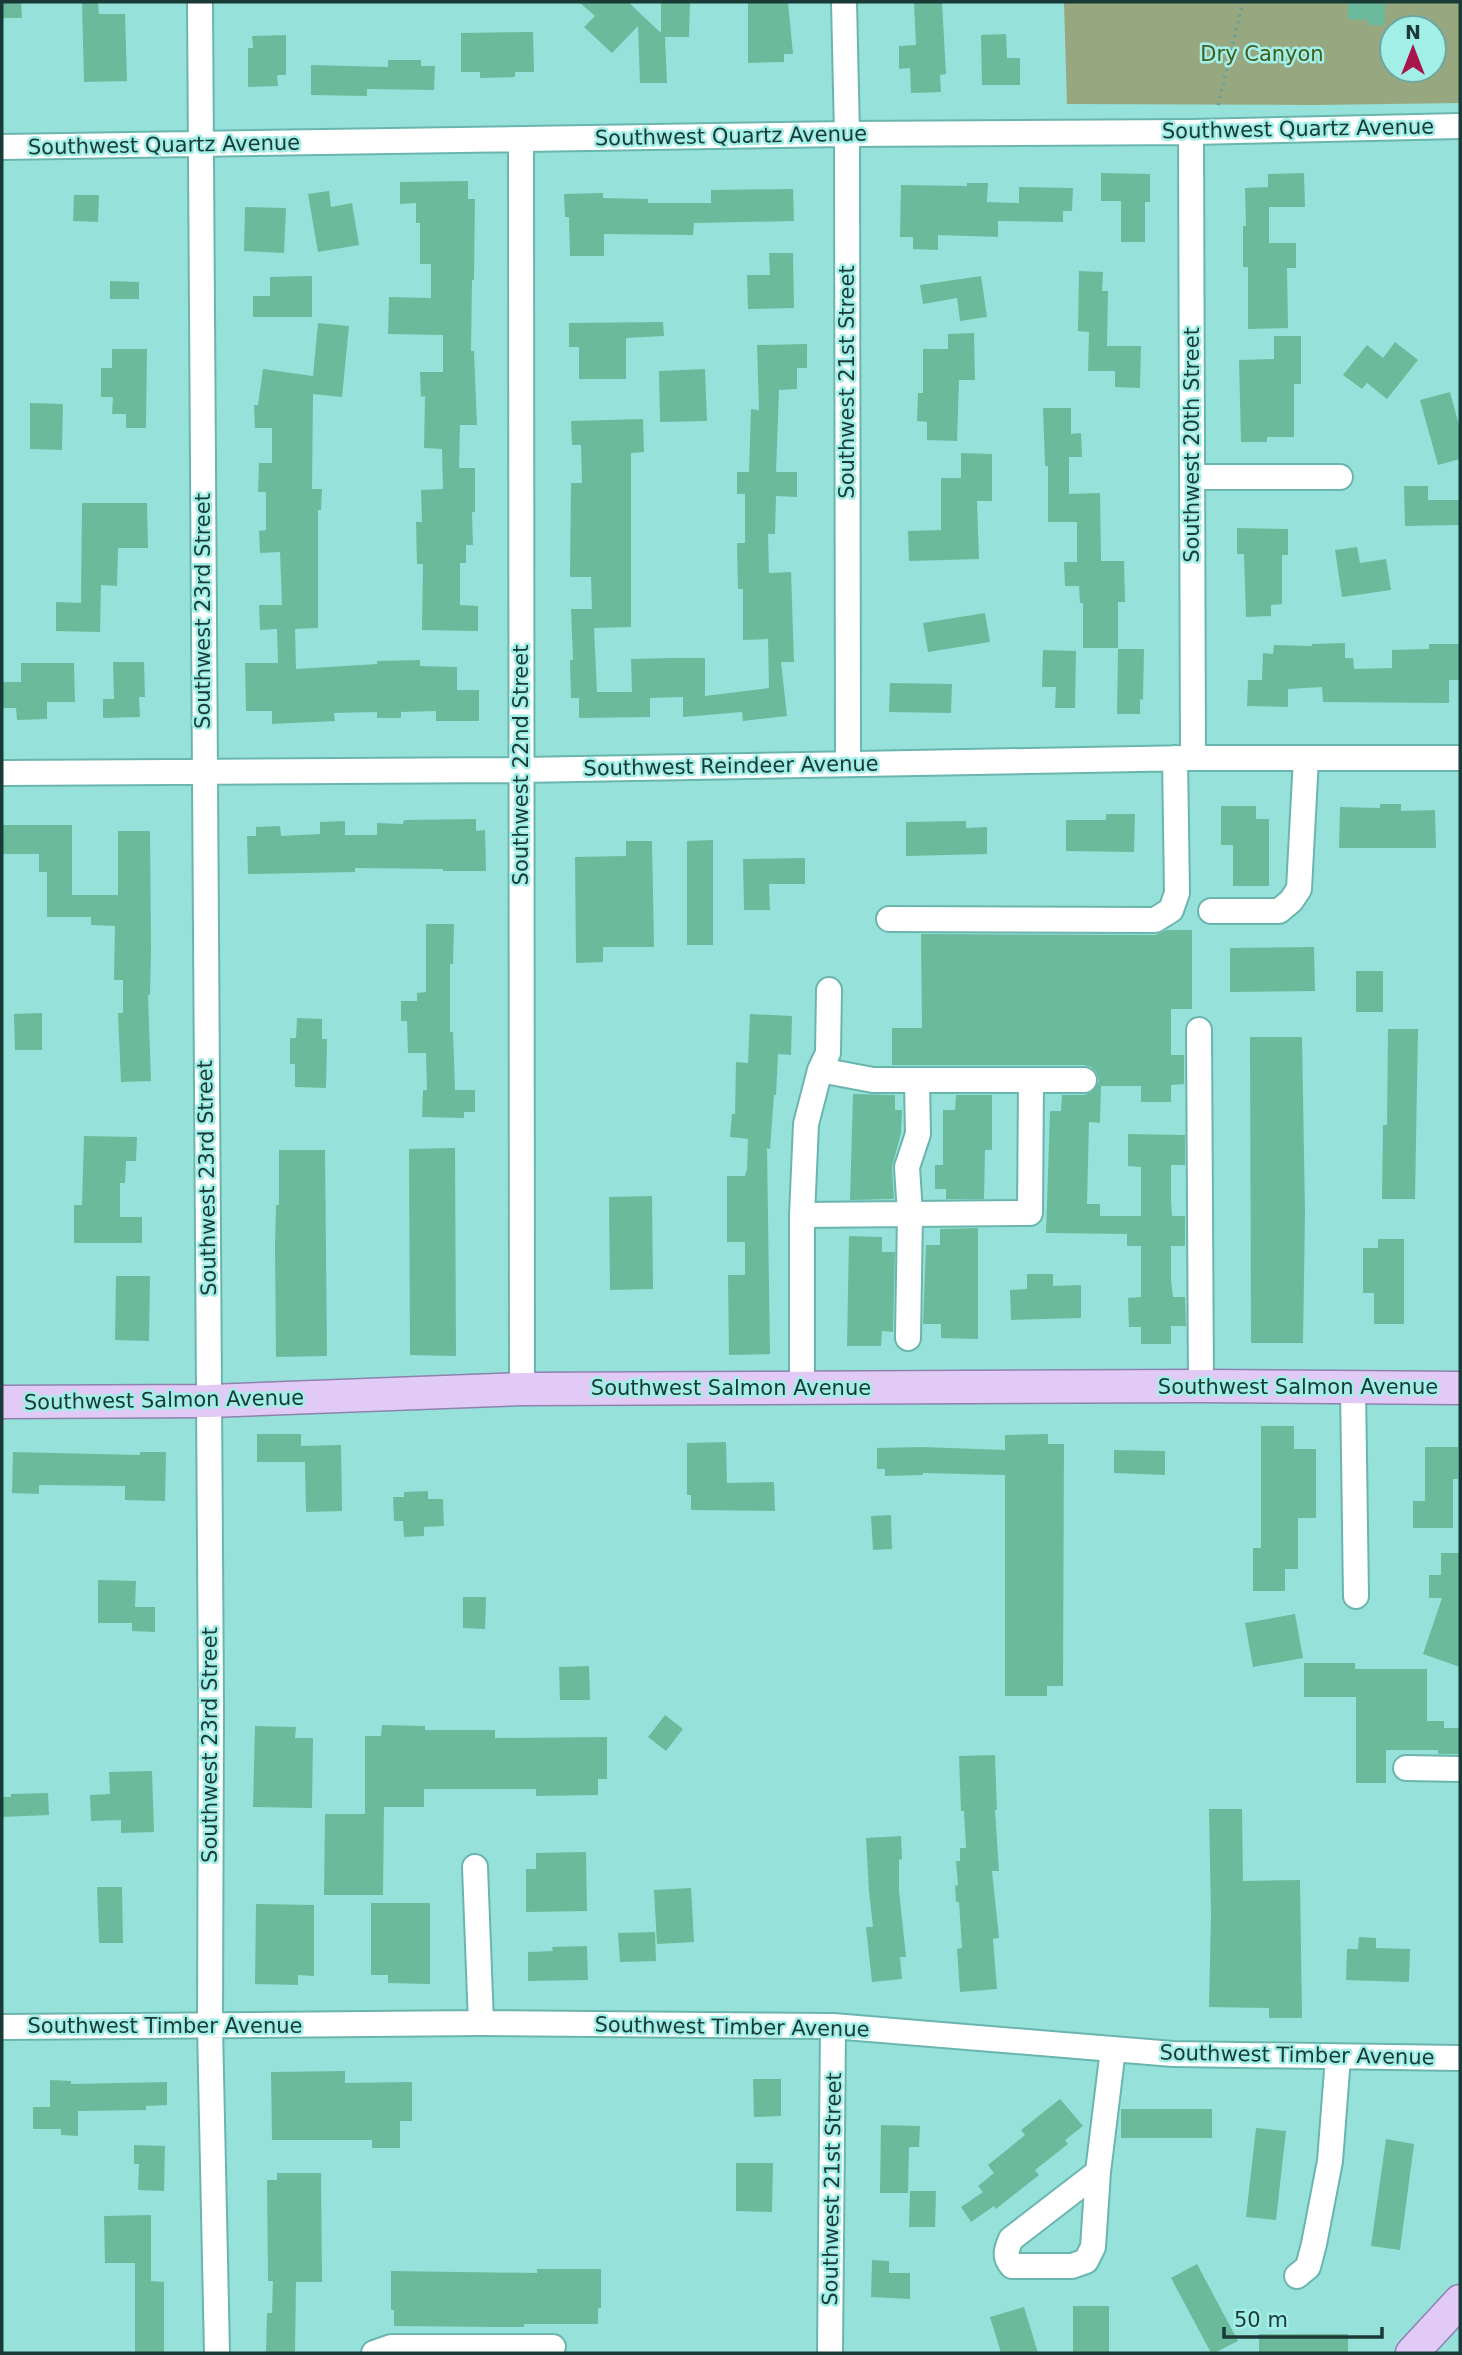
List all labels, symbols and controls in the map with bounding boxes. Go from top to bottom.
north arrow [1378,14,1448,84]
text: N [1405,21,1421,43]
park label: Dry Canyon [1200,42,1324,66]
street label: Southwest Quartz Avenue [1162,115,1434,143]
street label: Southwest Quartz Avenue [595,122,867,150]
street label: Southwest Quartz Avenue [28,131,300,159]
street label: Southwest 21st Street [835,265,859,499]
street label: Southwest 20th Street [1180,327,1204,563]
street label: Southwest 23rd Street [191,493,215,729]
street label: Southwest 22nd Street [509,645,533,885]
street label: Southwest Reindeer Avenue [583,751,879,781]
street label: Southwest 23rd Street [193,1060,221,1296]
street label: Southwest Salmon Avenue [1158,1375,1438,1399]
street label: Southwest Salmon Avenue [591,1376,871,1400]
street label: Southwest Salmon Avenue [24,1386,304,1414]
street label: Southwest 23rd Street [198,1627,222,1863]
street label: Southwest Timber Avenue [594,2013,870,2041]
street label: Southwest Timber Avenue [27,2014,303,2038]
street label: Southwest Timber Avenue [1159,2041,1435,2069]
street label: Southwest 21st Street [818,2072,846,2306]
scale bar [1224,2296,1382,2340]
text: 50 m [1234,2308,1288,2332]

